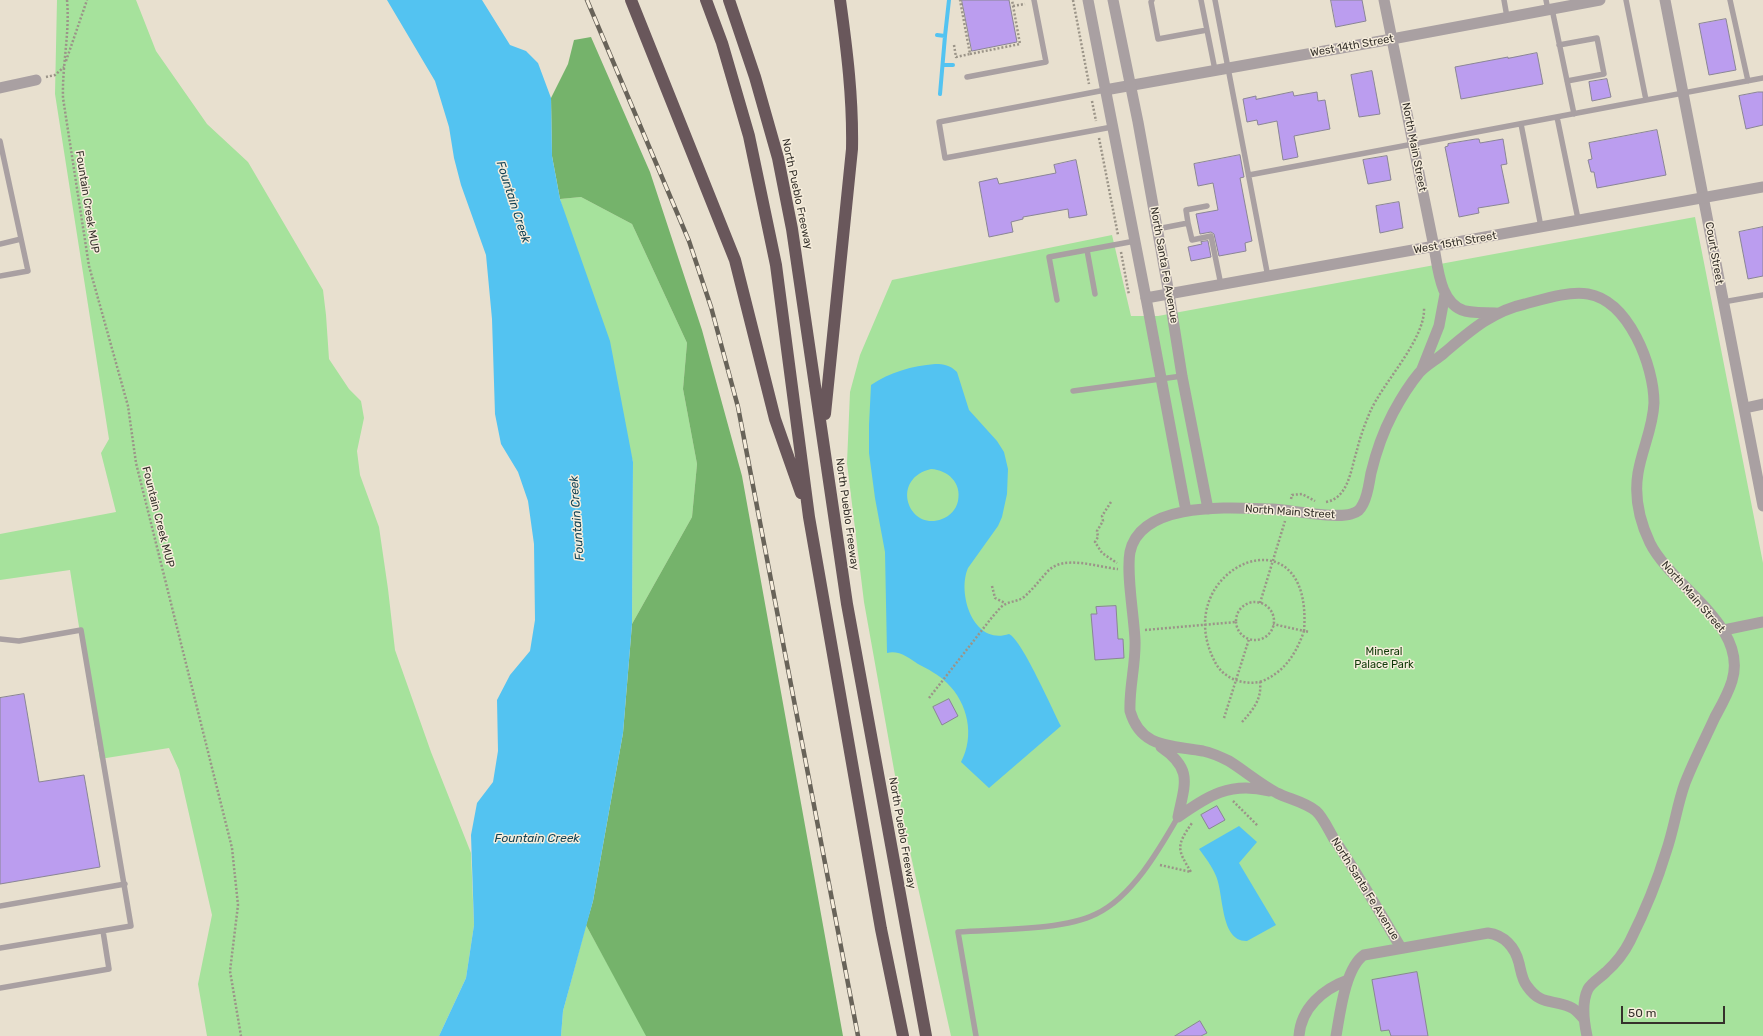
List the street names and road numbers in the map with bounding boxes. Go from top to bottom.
street label: West 14th Street [1309,32,1395,60]
street label: North Main Street [1399,101,1429,193]
street label: North Pueblo Freeway [779,137,815,251]
street label: Fountain Creek MUP [72,150,102,254]
street label: North Santa Fe Avenue [1147,206,1181,324]
street label: Court Street [1702,221,1726,285]
street label: West 15th Street [1412,229,1498,257]
street label: North Pueblo Freeway [833,457,861,571]
street label: Fountain Creek MUP [139,465,177,569]
street label: North Main Street [1244,502,1336,522]
street label: North Main Street [1658,559,1728,635]
street label: North Pueblo Freeway [886,776,918,890]
street label: North Santa Fe Avenue [1328,835,1402,943]

